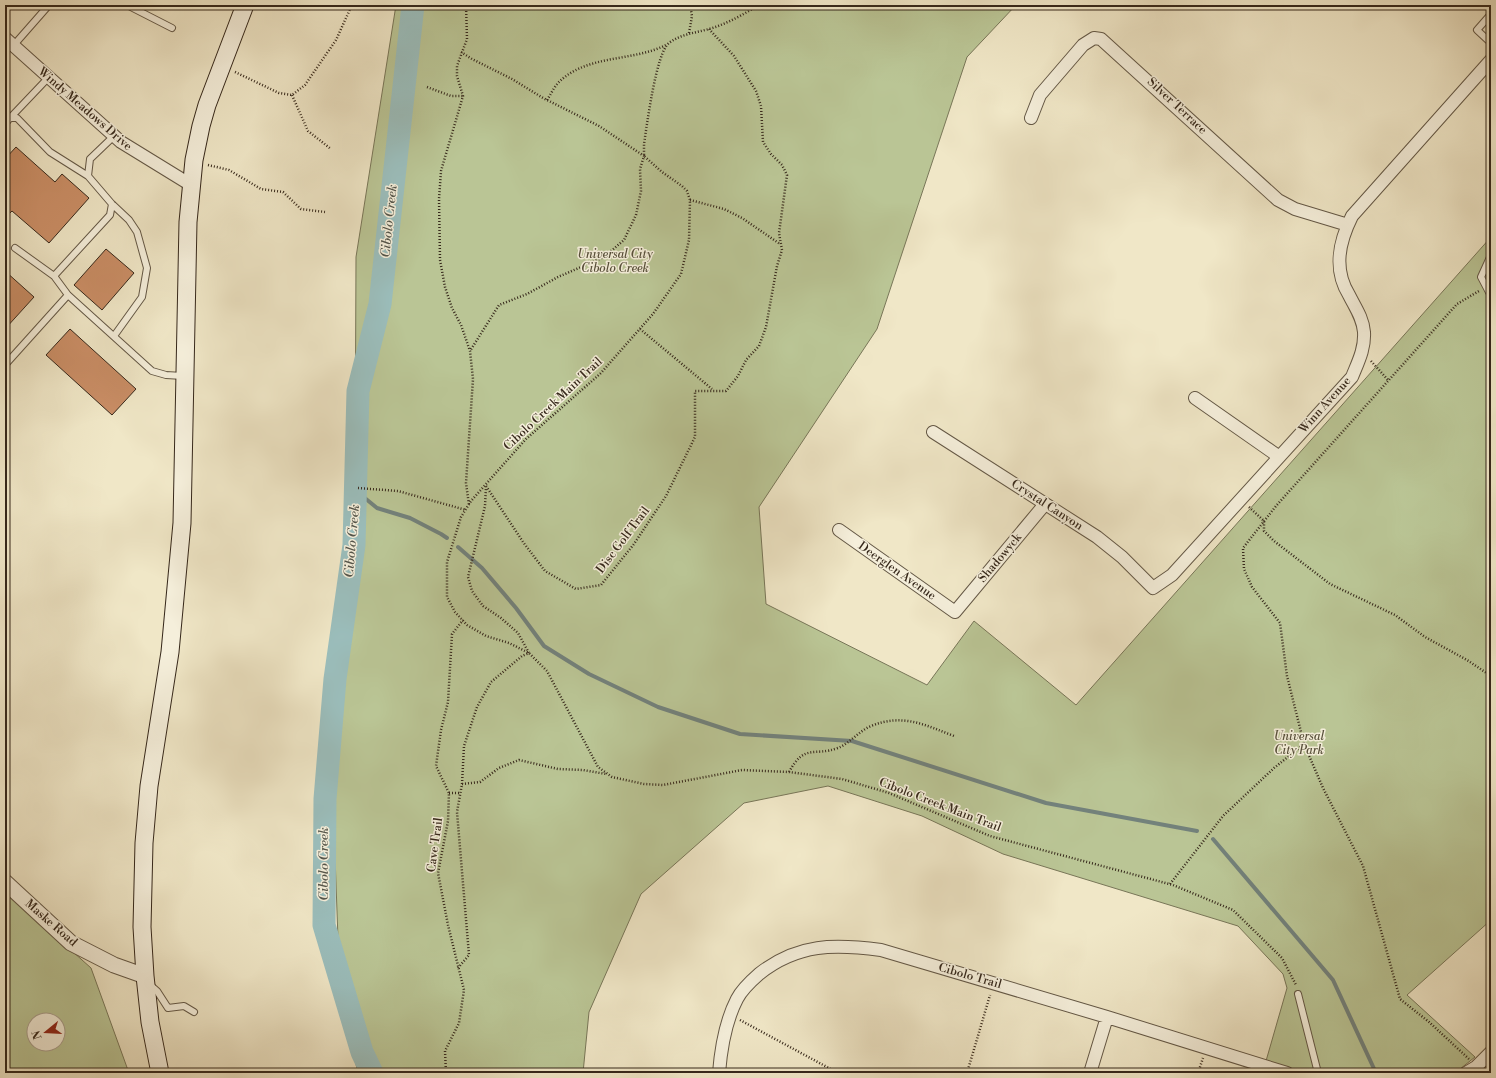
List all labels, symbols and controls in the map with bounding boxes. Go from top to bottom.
street label: Windy Meadows Drive [34,63,135,154]
street label: Silver Terrace [1144,75,1210,137]
water label: Cibolo Creek [377,183,401,258]
park label: Universal City Cibolo Creek [577,247,653,276]
street label: Cibolo Creek Main Trail [500,354,606,454]
street label: Winn Avenue [1295,374,1354,437]
street label: Crystal Canyon [1008,476,1086,534]
street label: Disc Golf Trail [593,503,653,576]
water label: Cibolo Creek [341,504,363,578]
street label: Shadowyck [975,530,1025,586]
street label: Deerglen Avenue [855,539,939,603]
park label: Universal City Park [1274,729,1324,758]
street label: Cibolo Creek Main Trail [877,775,1004,835]
street label: Cave Trail [424,816,446,873]
water label: Cibolo Creek [316,827,332,901]
street label: Maske Road [22,896,80,950]
street label: Cibolo Trail [937,960,1004,992]
north arrow [26,1012,66,1052]
text: N [29,1028,45,1041]

